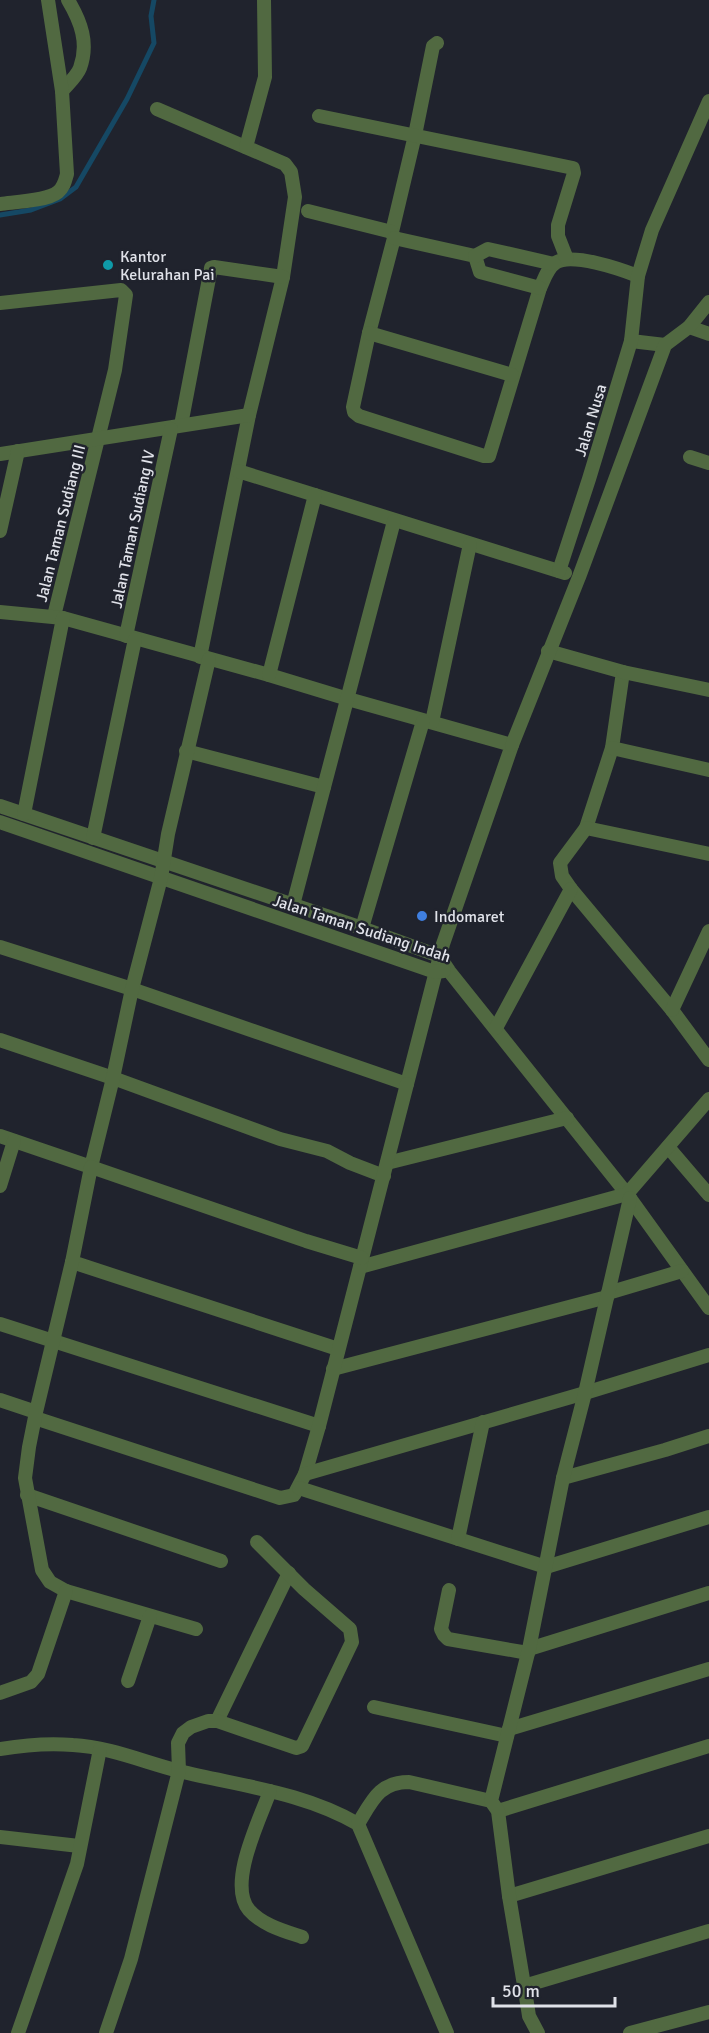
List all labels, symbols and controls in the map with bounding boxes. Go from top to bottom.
place label: Kantor Kelurahan Pai [120,247,215,285]
marker: Kantor Kelurahan Pai [101,258,115,272]
street label: Jalan Nusa [570,382,611,459]
street label: Jalan Taman Sudiang III [32,443,90,604]
street label: Jalan Taman Sudiang IV [106,448,159,610]
street label: Jalan Taman Sudiang Indah [270,891,453,967]
place label: Indomaret [434,907,505,927]
marker: Indomaret [415,909,429,923]
scale bar [493,1970,614,2008]
text: 50 m [502,1980,540,2002]

